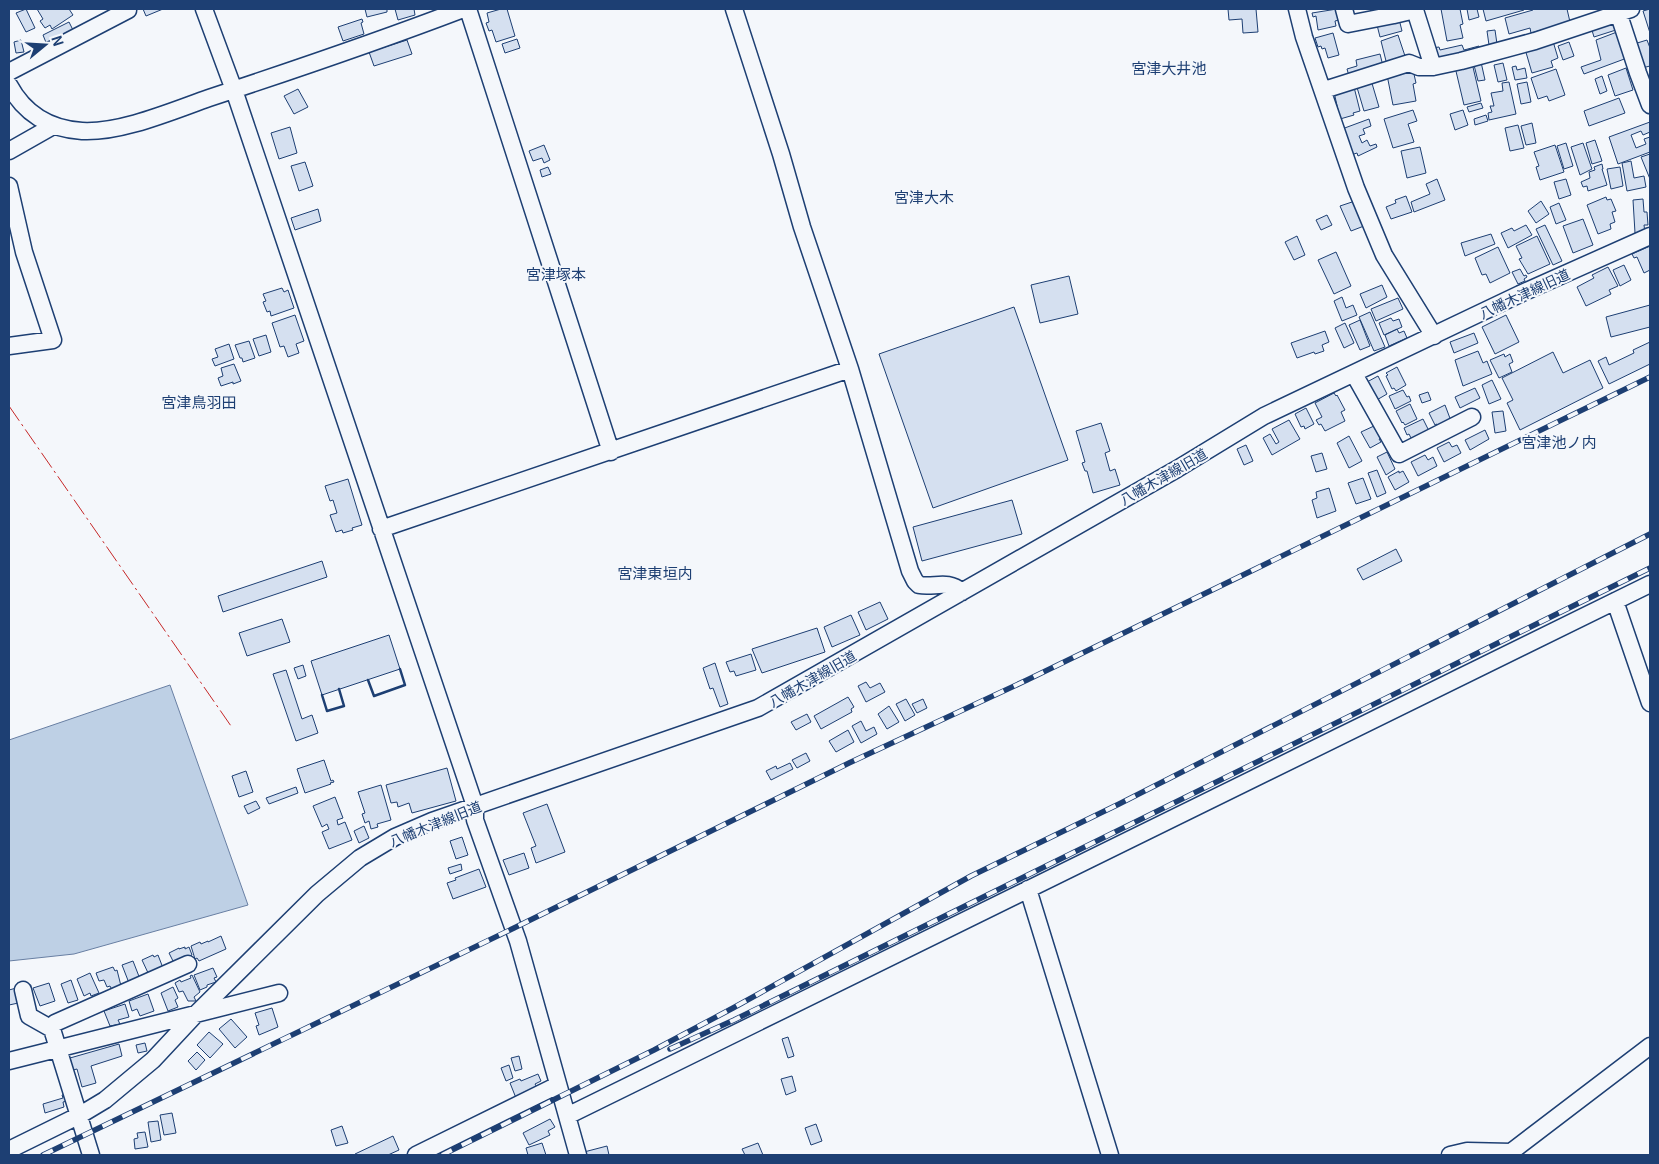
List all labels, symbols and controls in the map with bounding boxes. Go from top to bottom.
north arrow [20,20,70,70]
text: N [47,33,69,49]
district label: 宮津大井池 [1131,57,1207,78]
district label: 宮津大木 [894,186,954,207]
district label: 宮津塚本 [526,263,586,284]
street label: 八幡木津線旧道 [1475,263,1573,323]
district label: 宮津鳥羽田 [161,391,237,412]
district label: 宮津池ノ内 [1521,431,1597,452]
street label: 八幡木津線旧道 [1116,443,1210,509]
district label: 宮津東垣内 [617,562,693,583]
street label: 八幡木津線旧道 [765,645,859,711]
street label: 八幡木津線旧道 [386,795,484,851]

